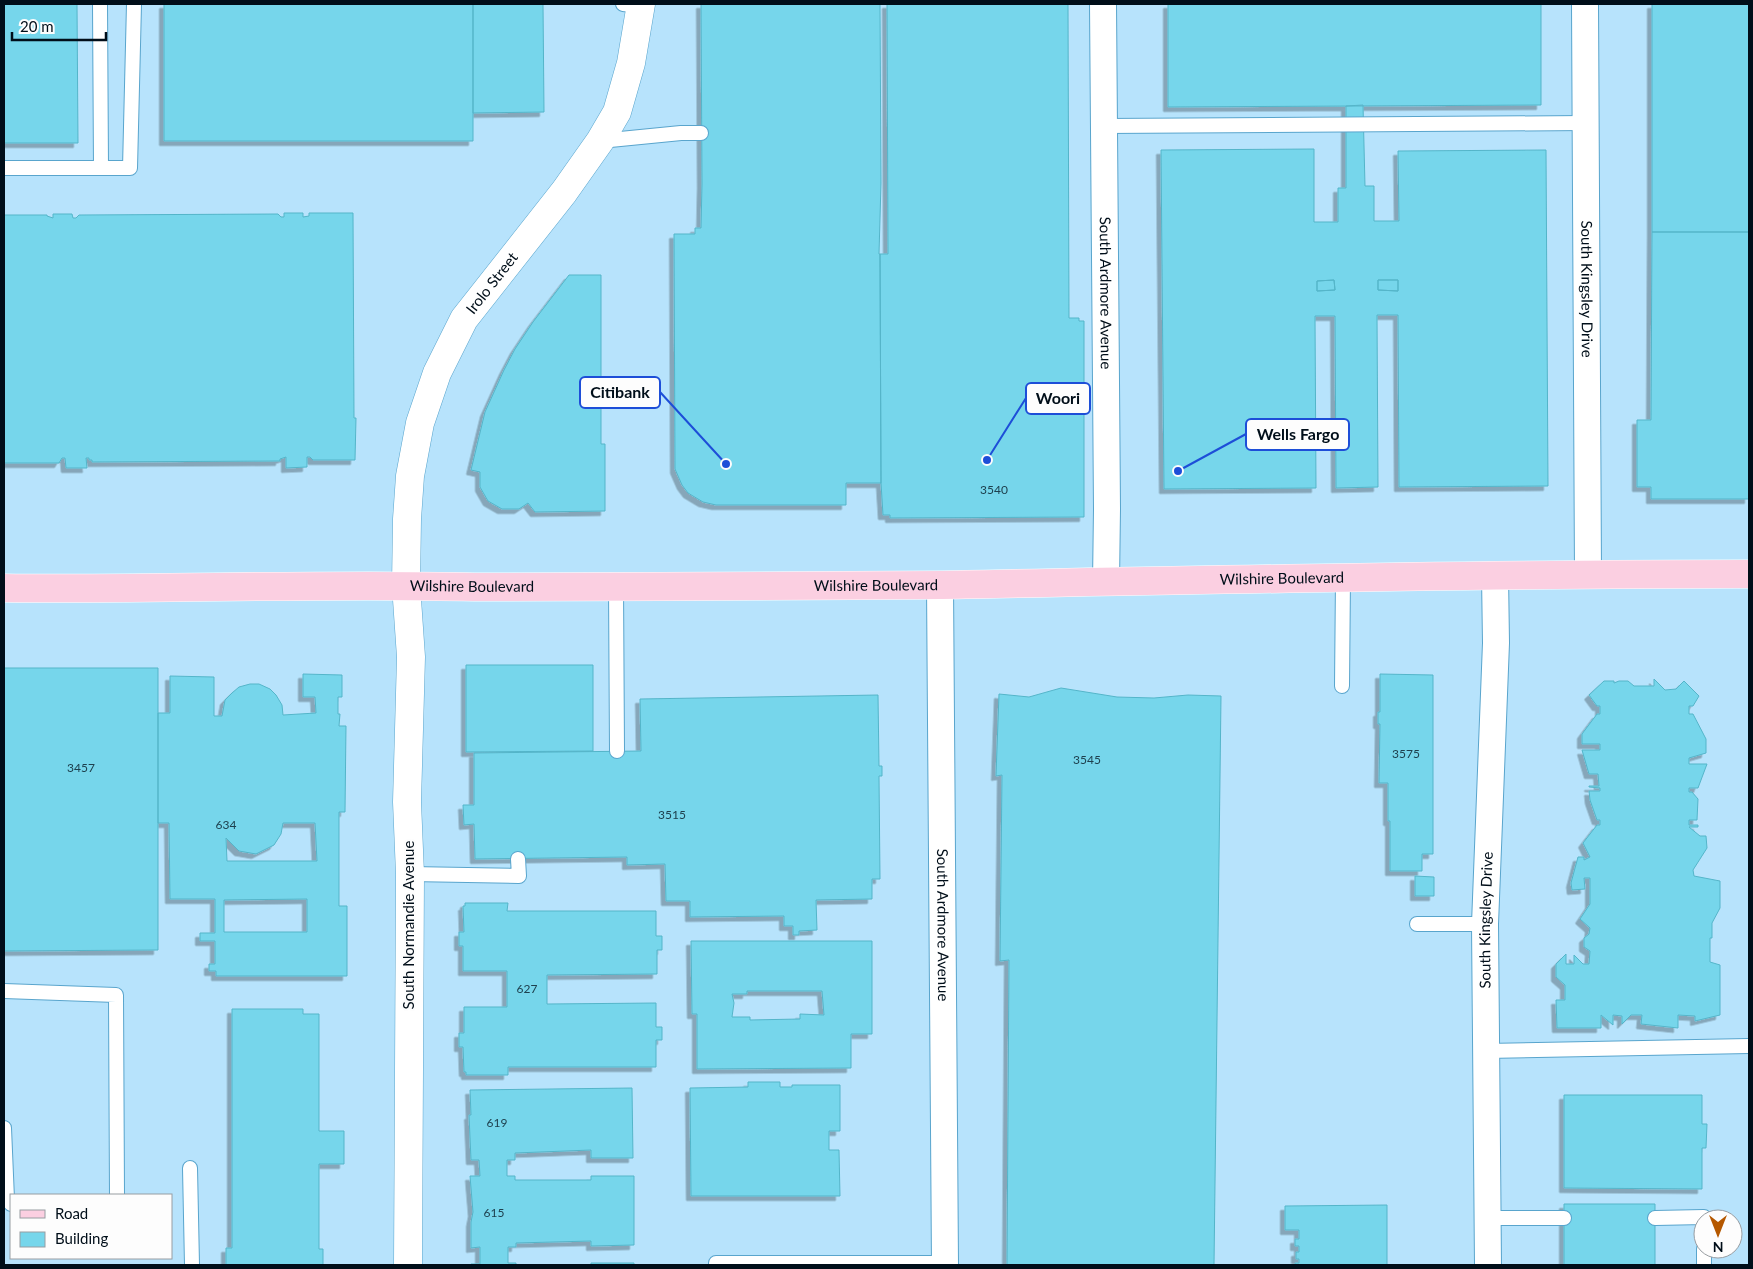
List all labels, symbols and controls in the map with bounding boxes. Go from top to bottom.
scale bar [12,10,106,42]
text: 20 m [20,17,54,35]
street label: South Ardmore Avenue [1097,217,1116,370]
street label: South Kingsley Drive [1578,220,1597,358]
street label: Irolo Street [462,248,521,317]
callout: Citibank [580,377,660,408]
text: Citibank [590,382,650,401]
callout: Woori [1026,383,1090,414]
text: Woori [1036,388,1080,407]
callout: Wells Fargo [1246,419,1349,450]
text: Wells Fargo [1257,424,1339,443]
house number: 3540 [980,482,1008,497]
street label: Wilshire Boulevard [1220,568,1344,588]
street label: Wilshire Boulevard [814,575,938,594]
street label: Wilshire Boulevard [410,576,534,595]
house number: 3575 [1392,746,1420,761]
house number: 3545 [1073,752,1101,767]
house number: 3457 [67,760,95,775]
house number: 3515 [658,807,686,822]
house number: 634 [216,817,236,832]
street label: South Normandie Avenue [399,841,417,1009]
street label: South Ardmore Avenue [934,849,953,1002]
street label: South Kingsley Drive [1475,851,1496,989]
house number: 627 [517,981,537,996]
house number: 619 [487,1115,507,1130]
legend [10,1194,172,1259]
text: Road [55,1204,88,1222]
house number: 615 [484,1205,504,1220]
north arrow [1693,1209,1743,1259]
text: Building [55,1229,108,1247]
text: N [1713,1239,1723,1256]

